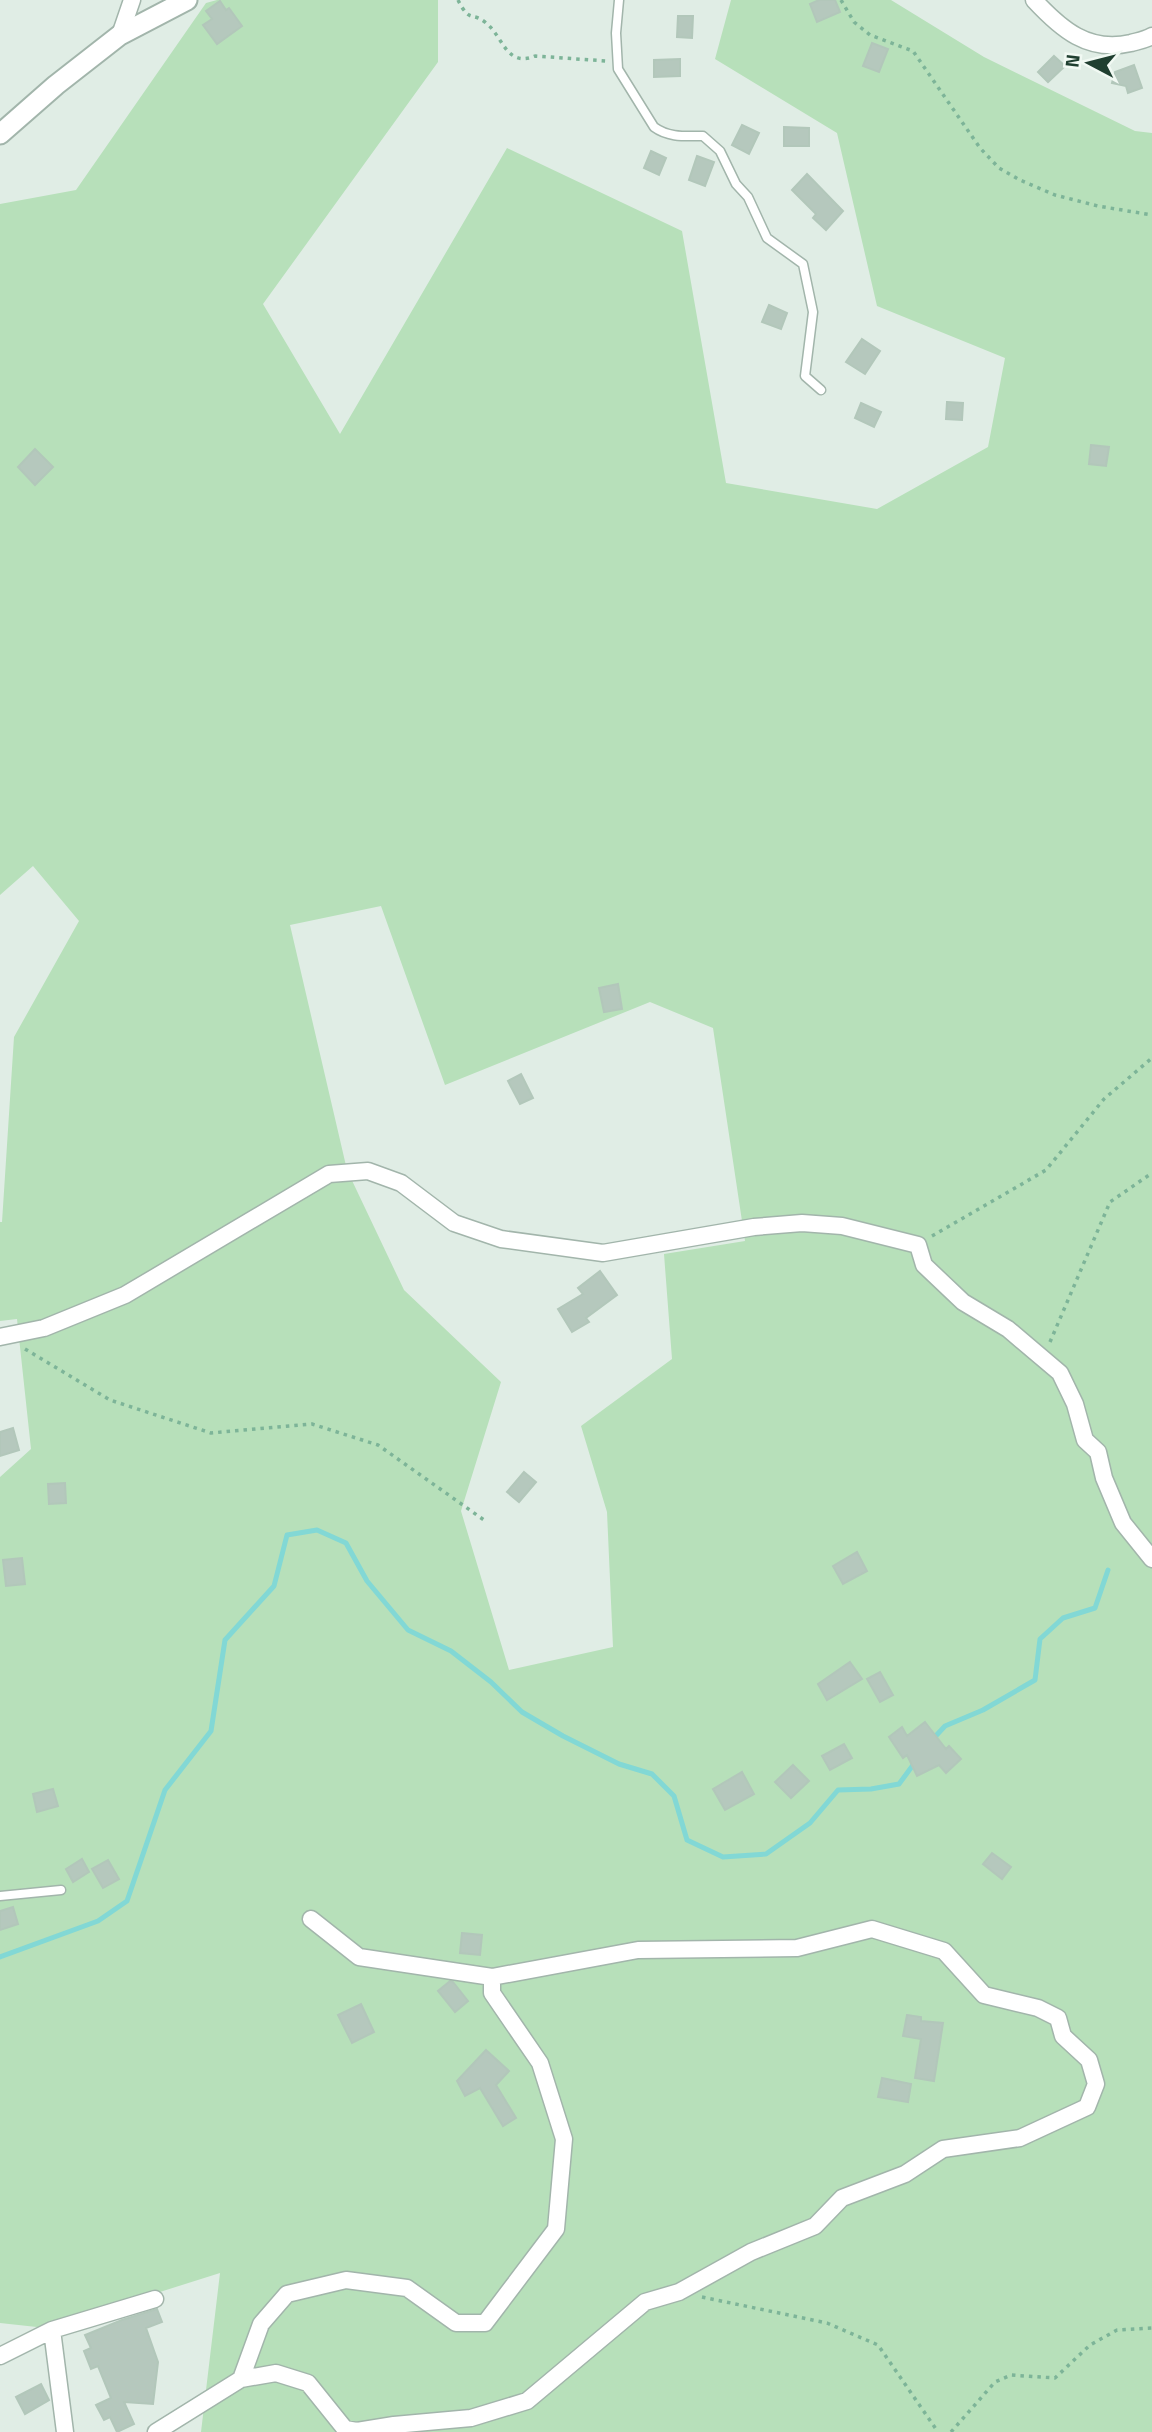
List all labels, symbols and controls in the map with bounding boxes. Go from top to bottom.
north arrow [1054,28,1124,98]
text: N [1056,53,1087,69]

